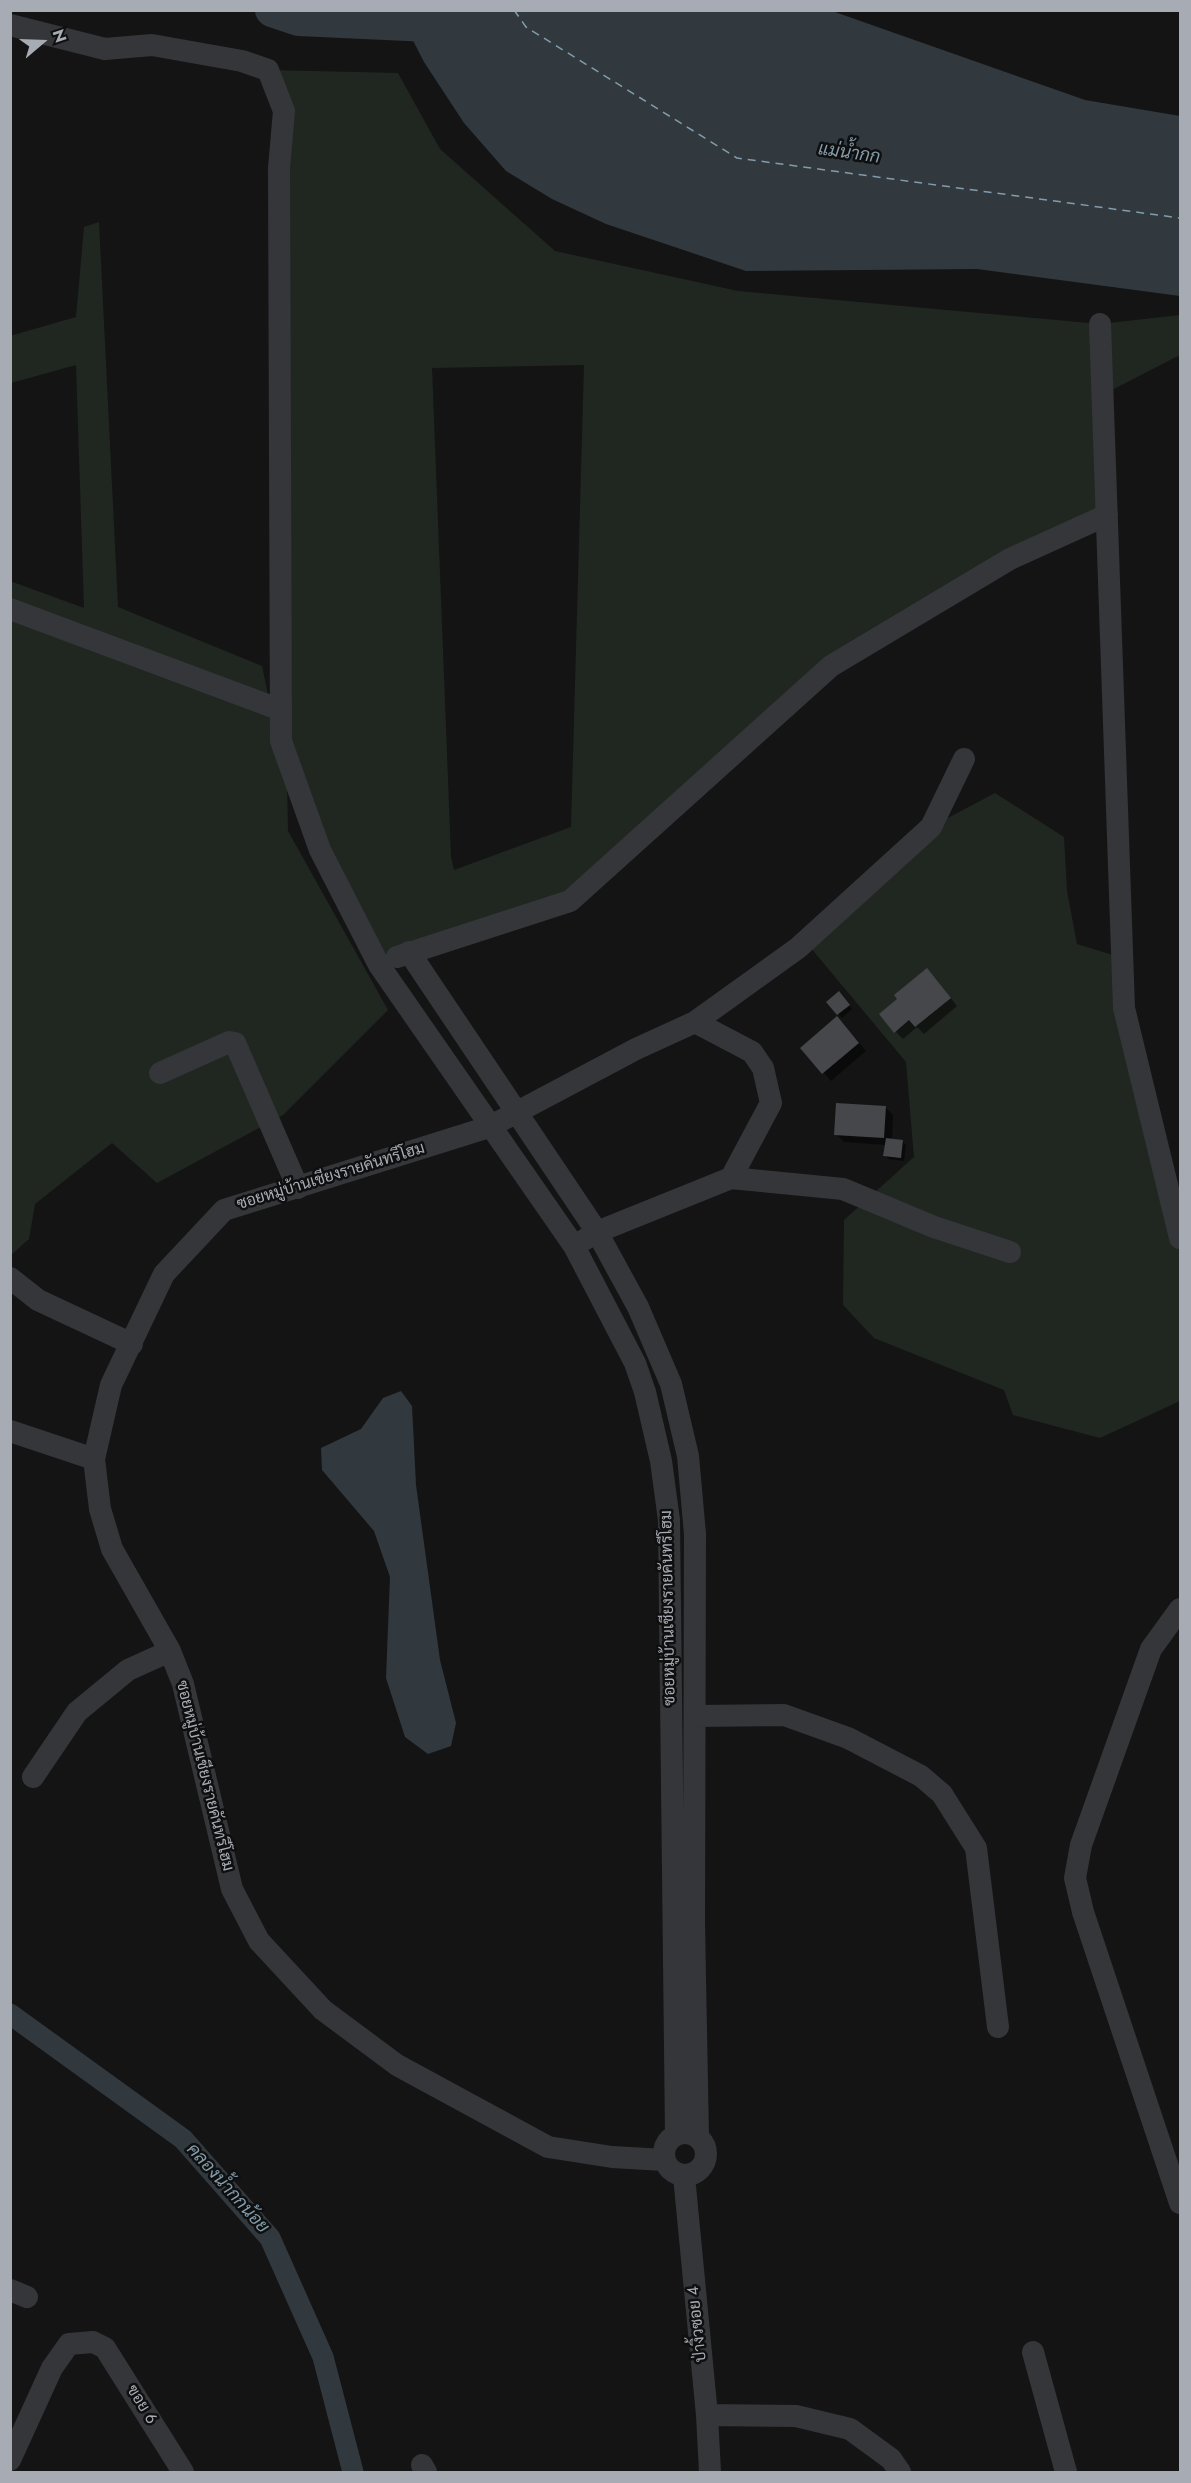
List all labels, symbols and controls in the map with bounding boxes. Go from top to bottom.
north arrow [12,12,72,72]
text: N [47,26,72,46]
water label: แม่น้ำกก [817,139,881,169]
street label: ซอยหมู่บ้านเชียงรายคันทรีโฮม [235,1139,427,1215]
street label: ซอยหมู่บ้านเชียงรายคันทรีโฮม [658,1510,680,1706]
street label: ซอยหมู่บ้านเชียงรายคันทรีโฮม [171,1679,237,1873]
water label: คลองน้ำกกน้อย [181,2140,273,2238]
street label: ป่างิ้วซอย 4 [684,2285,712,2363]
street label: ฃอย 6 [122,2382,160,2428]

